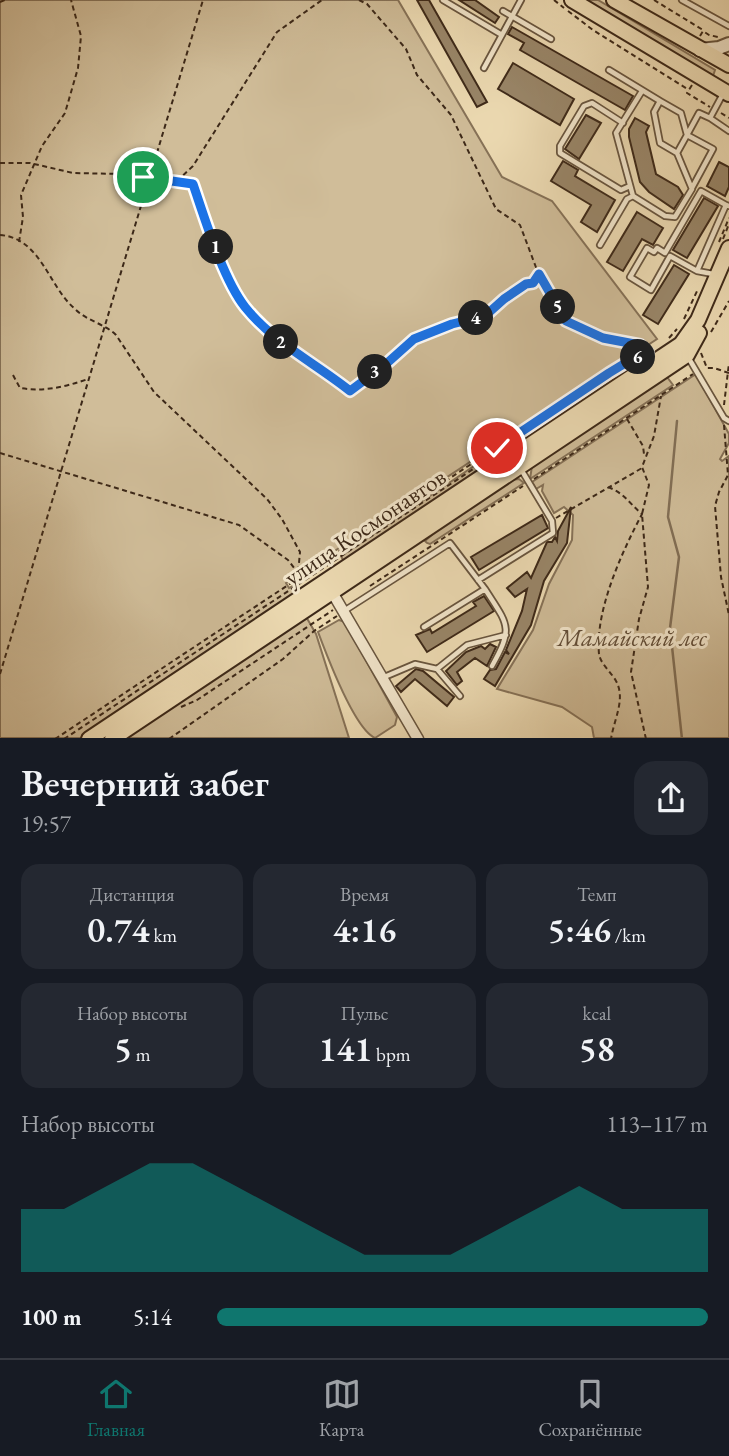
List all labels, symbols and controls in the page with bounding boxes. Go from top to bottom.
pin [113,147,173,207]
icon: arrive [124,158,162,196]
pin: 1 [198,230,234,264]
text: 1 [210,234,221,259]
pin: 5 [540,290,576,324]
text: 5 [552,294,563,319]
pin: 4 [458,300,494,336]
text: 4 [470,305,481,330]
pin: 2 [264,324,298,360]
text: 2 [275,329,286,354]
pin: 6 [620,340,656,374]
text: 6 [632,344,643,369]
pin: 3 [358,354,392,390]
text: 3 [369,359,380,384]
pin [467,418,527,478]
icon: check [478,429,516,467]
street label: улица Космонавтов [278,461,452,592]
park label: Мамайский лес [555,622,707,653]
text: Вечерний забег [21,758,269,807]
button: share [634,761,708,835]
text: 19:57 [21,809,71,839]
text: Дистанция [90,882,175,907]
text: Время [340,882,389,907]
text: Темп [577,882,617,907]
text: 0.74 [87,907,150,952]
text: 4:16 [333,907,396,952]
text: 5:46 [548,907,611,952]
text: km [150,923,177,948]
text: /km [611,923,646,948]
text: Набор высоты [77,1001,187,1026]
text: Пульс [340,1001,389,1026]
text: kcal [583,1001,611,1026]
text: 5 [114,1026,132,1071]
text: 141 [318,1026,372,1071]
text: 58 [579,1026,615,1071]
text: m [132,1042,150,1067]
text: bpm [372,1042,411,1067]
text: Набор высоты [21,1109,155,1139]
text: 113–117 m [607,1109,708,1139]
text: 100 m [21,1302,82,1332]
text: 5:14 [133,1302,172,1332]
tab: Главная [87,1375,145,1442]
tab: Карта [319,1375,364,1442]
tab: Сохранённые [538,1375,642,1442]

